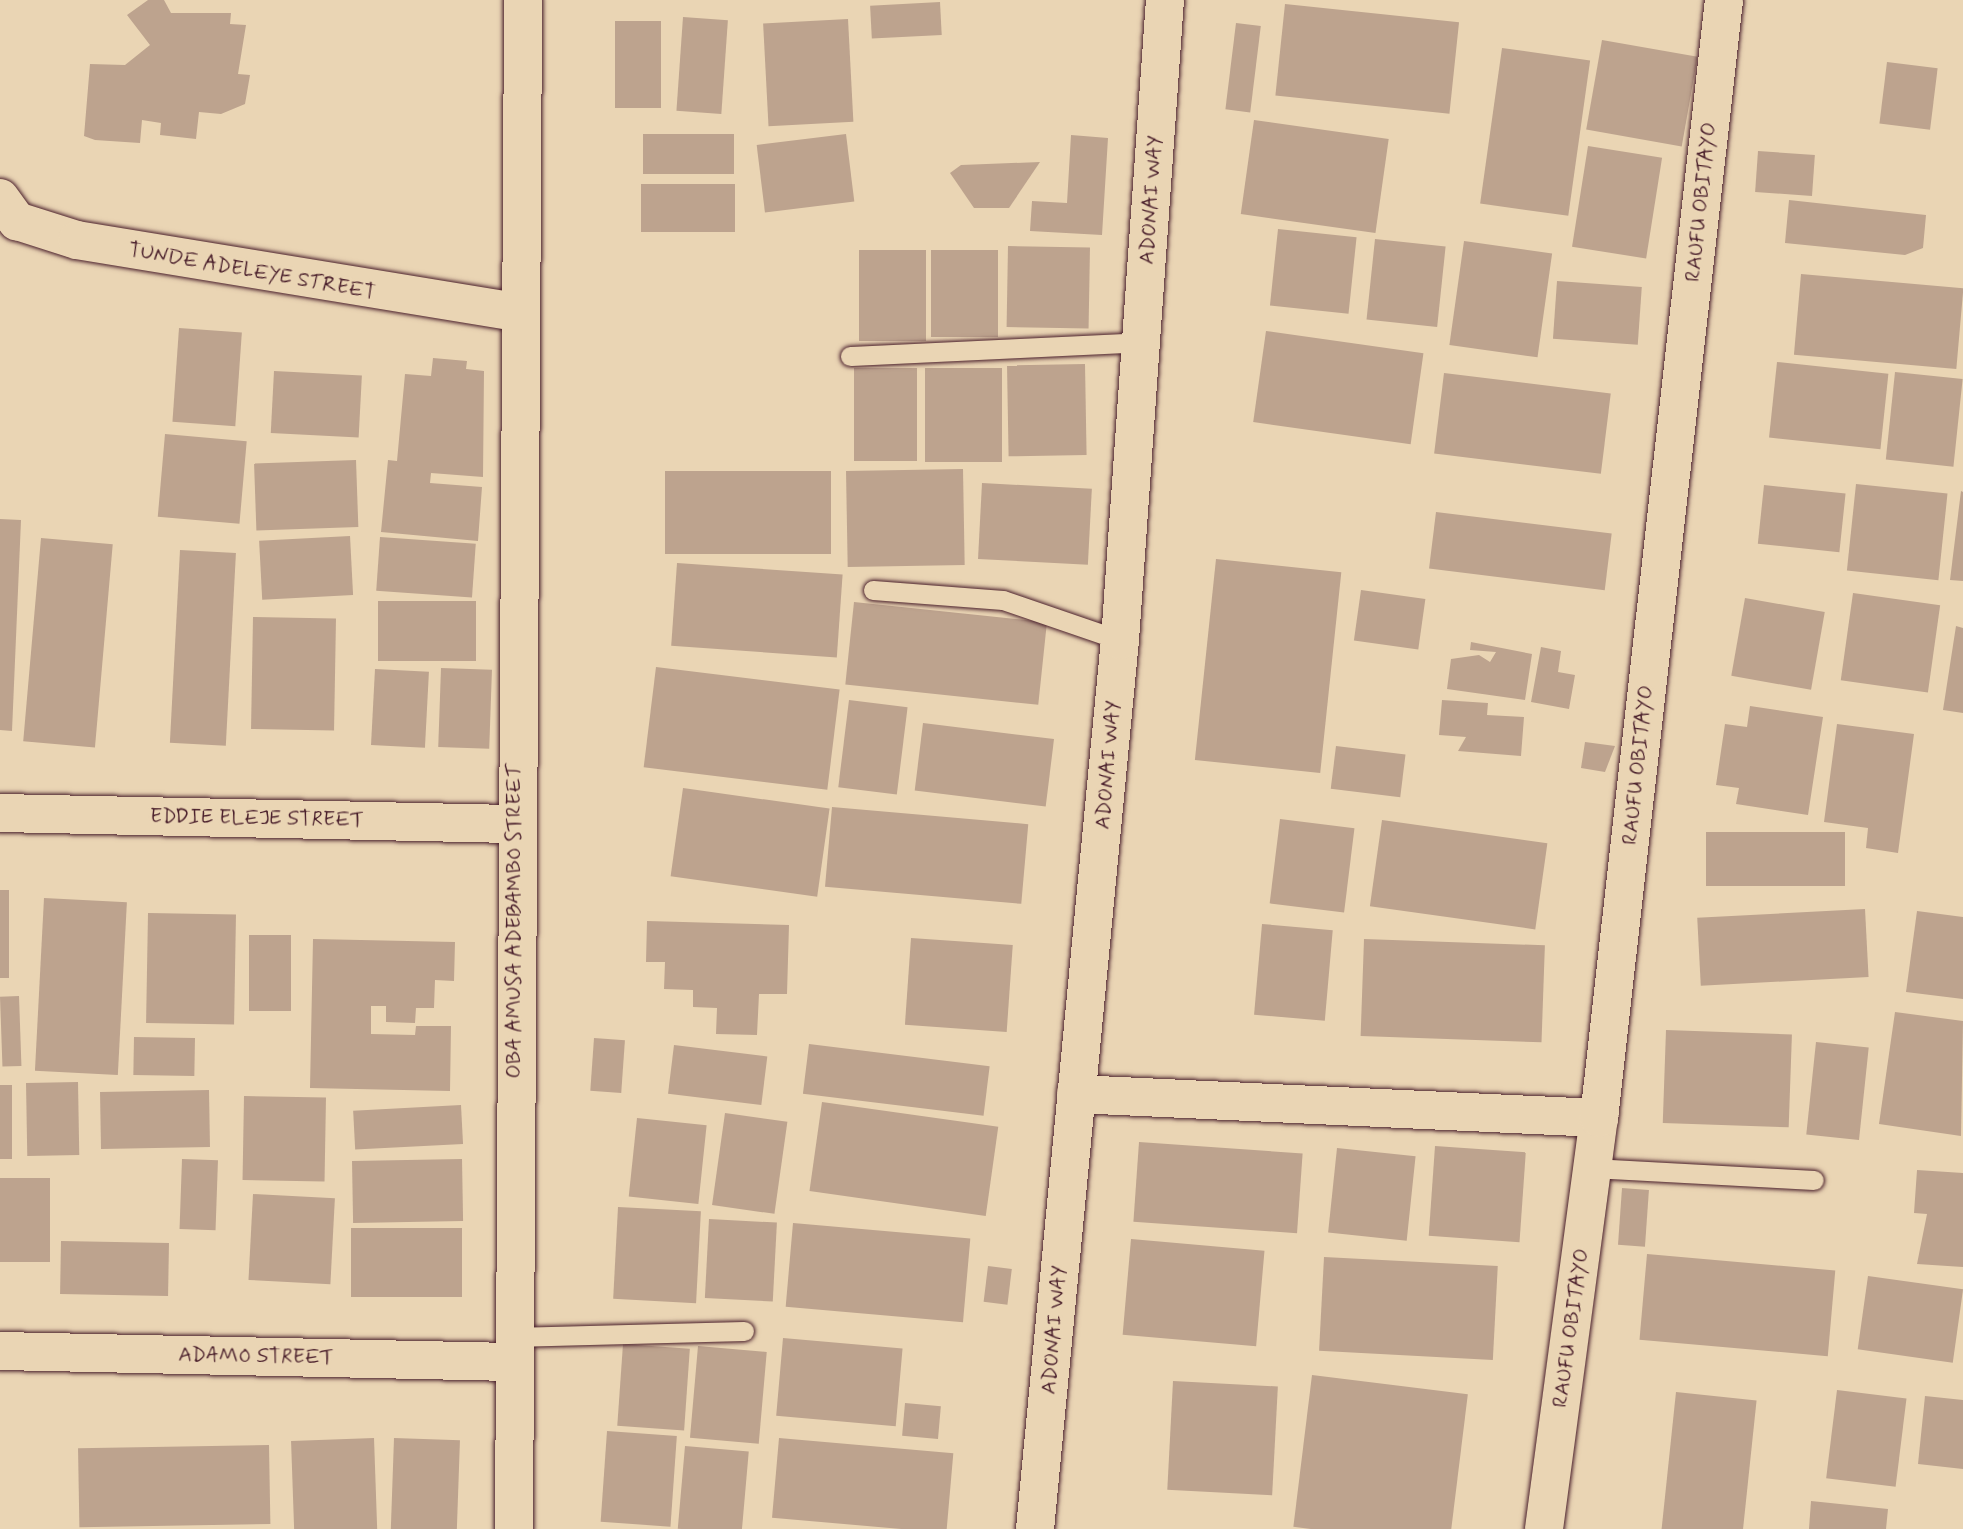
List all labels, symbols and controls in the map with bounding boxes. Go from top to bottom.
street label: RAUFU OBITAYO [1680,121,1722,283]
street label: ADONAI WAY [1134,135,1168,265]
street label: TUNDE ADELEYE STREET [126,237,378,305]
street label: RAUFU OBITAYO [1617,684,1659,846]
street label: ADONAI WAY [1090,699,1126,831]
street label: OBA AMUSA ADEBAMBO STREET [501,761,527,1081]
street label: EDDIE ELEJE STREET [149,804,365,832]
street label: RAUFU OBITAYO [1547,1247,1595,1409]
street label: ADONAI WAY [1036,1264,1072,1396]
street label: ADAMO STREET [177,1342,335,1370]

